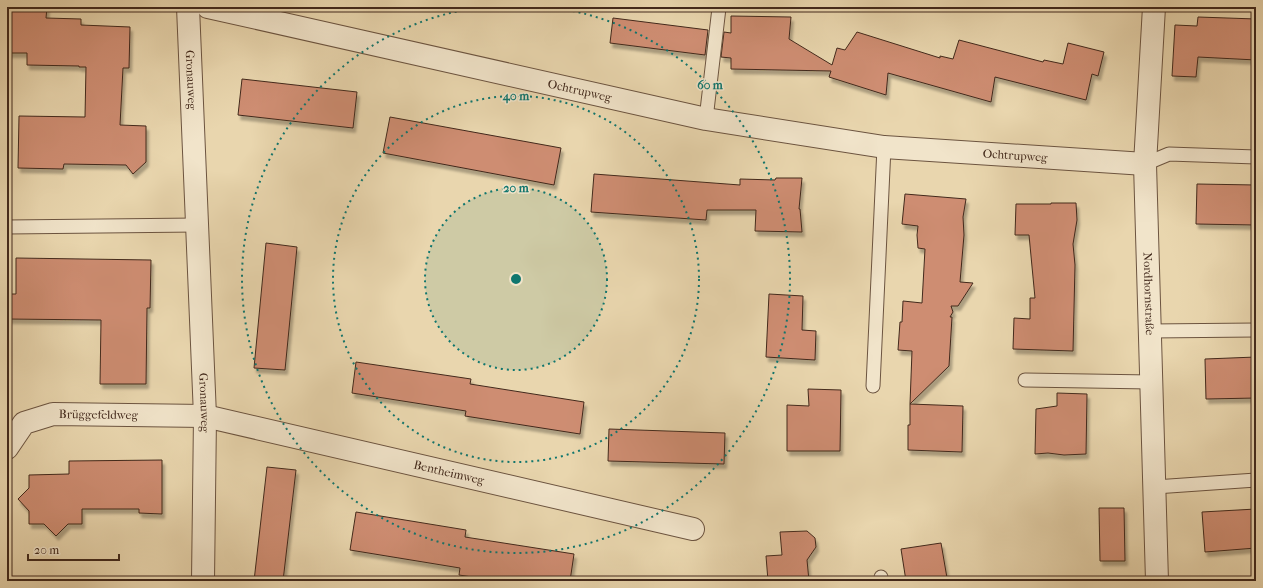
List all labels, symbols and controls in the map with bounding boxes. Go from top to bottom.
street label: Gronauweg [183,50,199,111]
street label: Ochtrupweg [546,77,614,105]
text: 60 m [697,78,724,92]
text: 40 m [502,89,530,104]
street label: Ochtrupweg [982,146,1049,165]
text: 20 m [503,181,530,195]
street label: Nordhornstraße [1141,252,1157,335]
centre of rings [509,272,523,286]
street label: Gronauweg [196,372,212,433]
street label: Brüggefeldweg [59,407,139,422]
street label: Bentheimweg [412,458,486,488]
scale bar [28,536,119,562]
text: 20 m [34,543,59,557]

